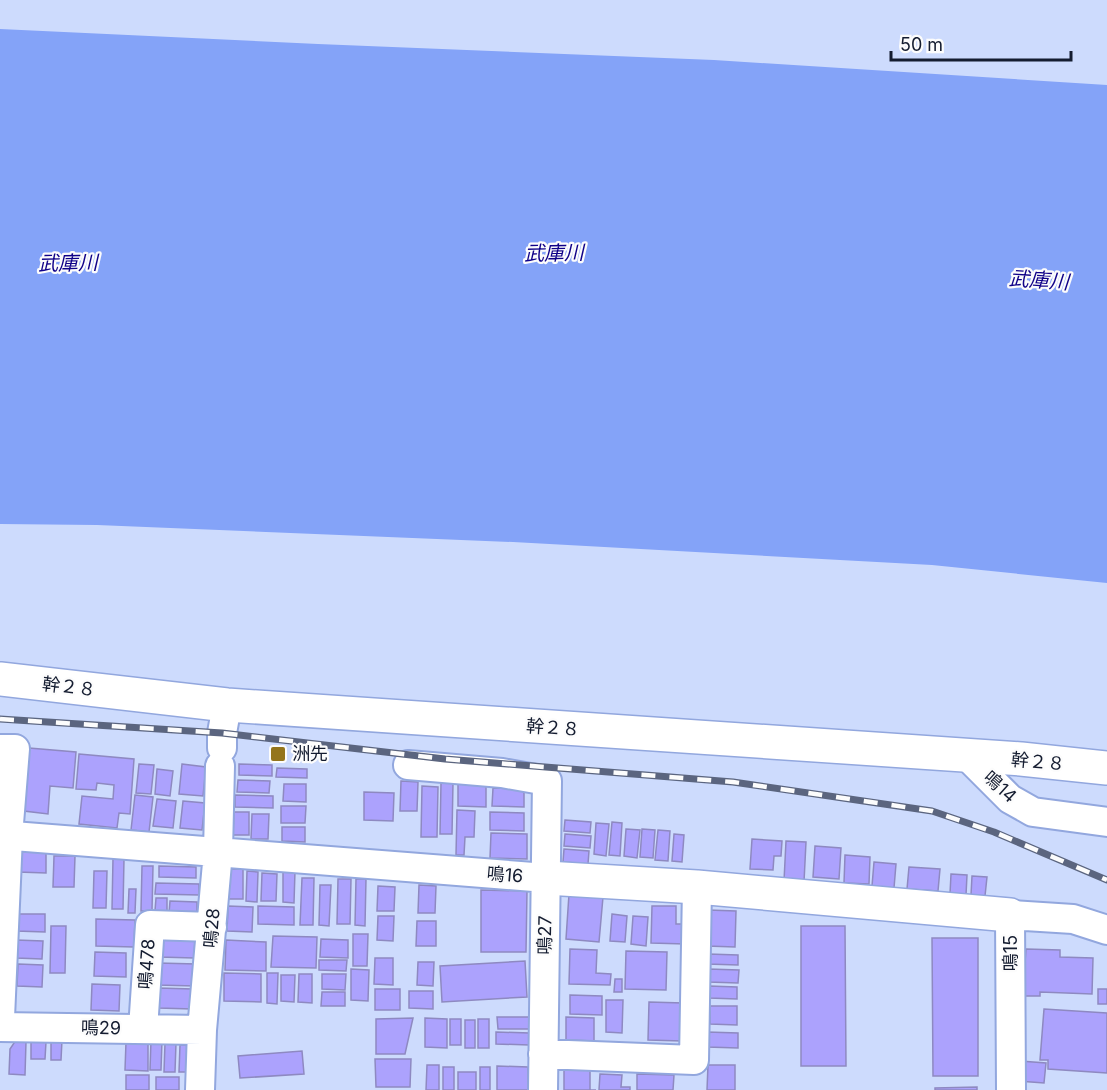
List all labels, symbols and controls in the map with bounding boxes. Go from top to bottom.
scale bar [891,24,1071,62]
text: 50 m [900,34,943,55]
water label: 武庫川 [524,240,586,266]
water label: 武庫川 [38,250,100,276]
water label: 武庫川 [1008,266,1072,294]
street label: 幹２８ [41,673,97,700]
street label: 幹２８ [525,715,581,740]
place label: 洲先 [292,743,328,764]
marker: 洲先 [269,745,287,763]
street label: 幹２８ [1010,749,1066,774]
street label: 鳴14 [980,766,1021,807]
street label: 鳴16 [486,862,524,887]
street label: 鳴28 [199,907,224,949]
street label: 鳴27 [534,915,555,955]
street label: 鳴15 [1000,935,1021,971]
street label: 鳴478 [134,938,159,990]
street label: 鳴29 [81,1017,121,1038]

